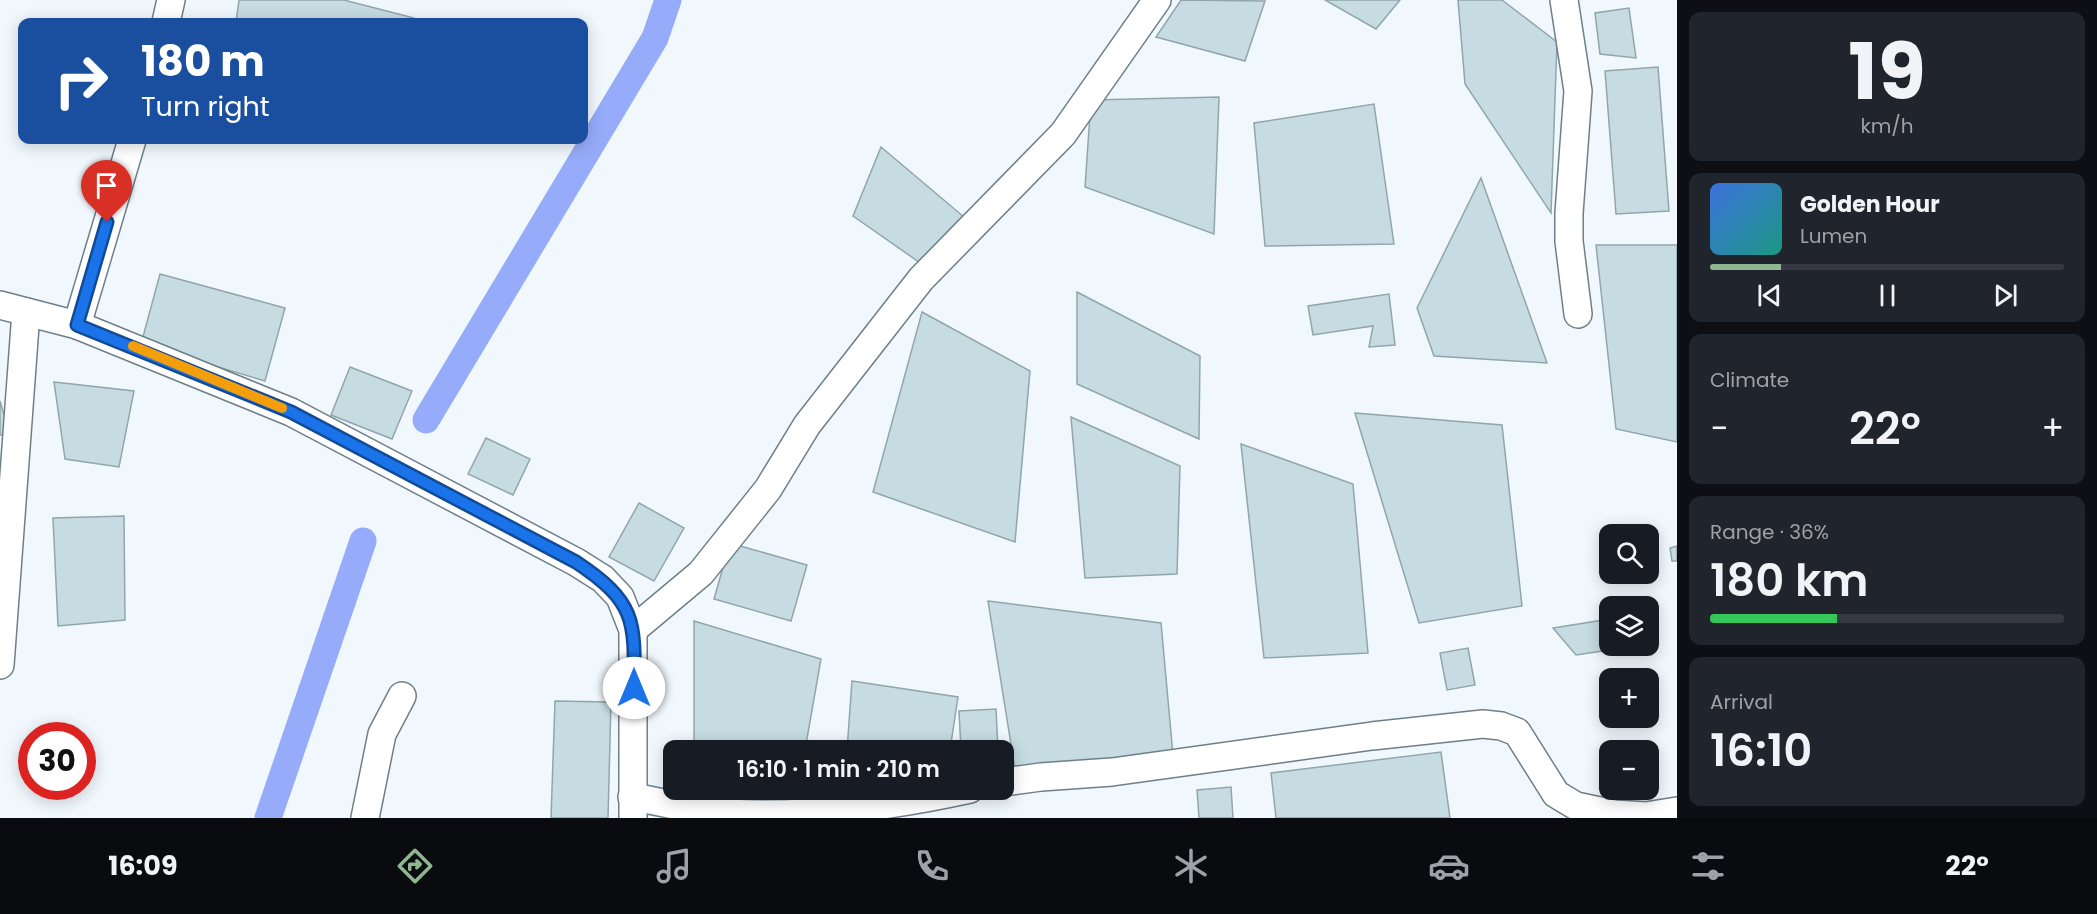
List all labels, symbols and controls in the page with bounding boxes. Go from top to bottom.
text: 19 [1848,17,1926,126]
text: 180 m [141,32,265,91]
icon: right [42,42,120,120]
text: Turn right [141,88,270,125]
text: km/h [1860,112,1914,140]
pin [81,160,132,222]
icon: arrive [90,169,123,202]
text: Golden Hour [1800,189,1940,220]
text: Lumen [1800,222,1867,250]
icon: previous [1753,279,1786,312]
icon: pause [1871,279,1904,312]
icon: next [1989,279,2022,312]
text: Climate [1710,366,1789,394]
text: 22° [1849,397,1921,460]
text: − [1710,405,1728,452]
text: + [2041,405,2064,452]
text: Range · 36% [1710,518,1829,546]
map controls [1599,524,1659,800]
button: search [1599,524,1659,584]
text: 180 km [1710,549,1868,612]
button: layers [1599,596,1659,656]
position arrow [602,656,666,720]
button: + [1599,668,1659,728]
text: Arrival [1710,688,1773,716]
text: 16:10 [1710,719,1812,782]
speed limit sign: 30 [18,722,96,800]
button: − [1599,740,1659,800]
text: 16:10 · 1 min · 210 m [737,754,940,785]
icon: directions [394,845,436,887]
icon: music [653,845,695,887]
icon: phone [911,845,953,887]
icon: climate [1170,845,1212,887]
icon: car [1428,845,1470,887]
icon: filters [1687,845,1729,887]
text: 16:09 [108,847,178,884]
text: 22° [1945,847,1989,884]

